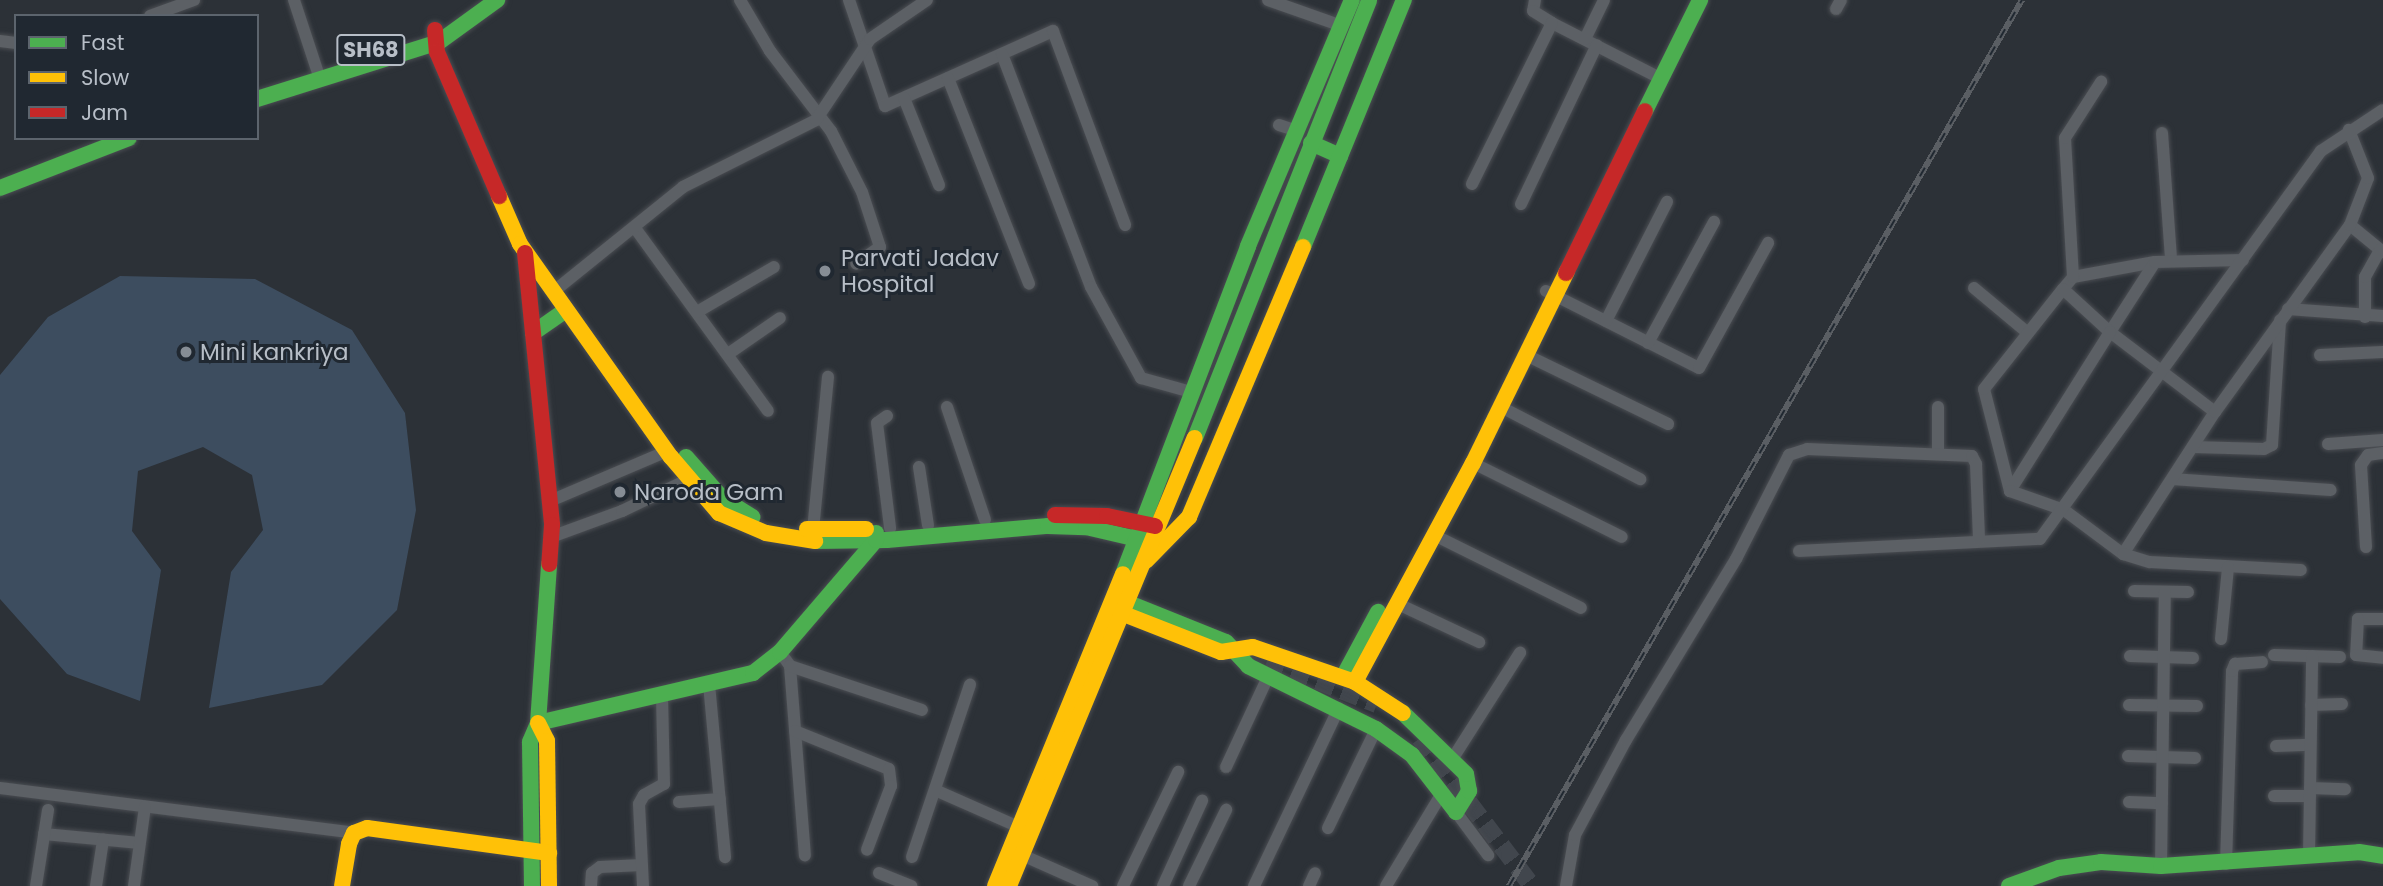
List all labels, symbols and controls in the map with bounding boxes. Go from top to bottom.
legend [14,14,259,140]
text: Fast [81,28,124,57]
road number: SH68 [336,32,406,68]
text: Slow [81,63,129,92]
text: Jam [81,98,128,127]
place label: Parvati Jadav Hospital [841,244,999,298]
marker: Parvati Jadav Hospital [815,261,835,281]
place label: Mini kankriya [200,338,349,366]
marker: Mini kankriya [178,344,194,360]
place label: Naroda Gam [634,478,783,506]
marker: Naroda Gam [612,484,628,500]

